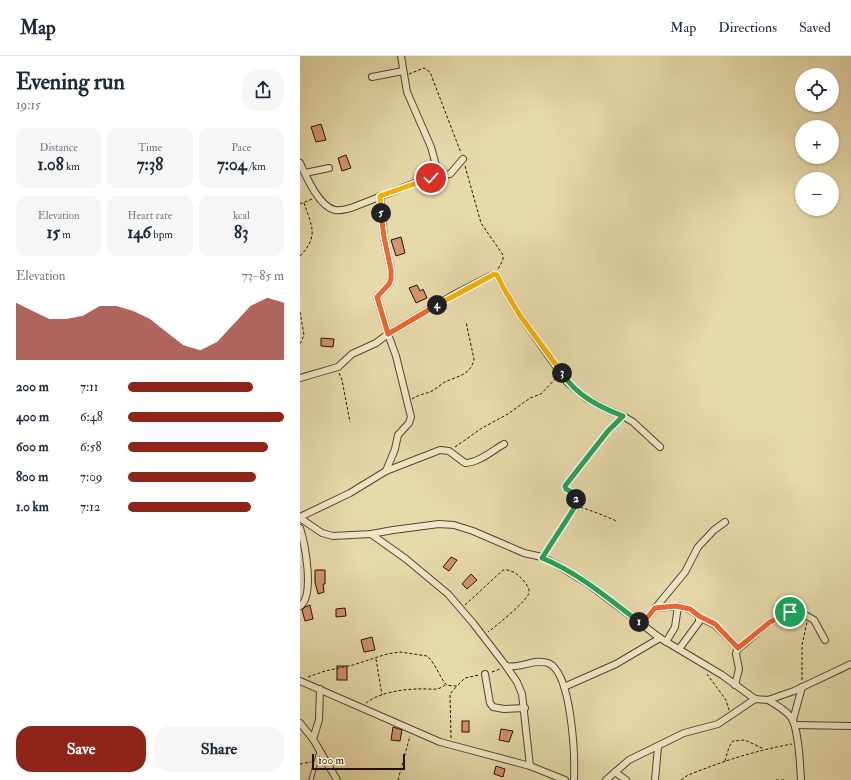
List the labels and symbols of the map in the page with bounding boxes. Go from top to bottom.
pin [414,161,448,195]
pin: 5 [371,203,391,223]
pin: 4 [427,295,447,315]
pin: 3 [552,363,572,383]
pin: 2 [566,489,586,509]
pin [773,595,807,629]
pin: 1 [629,612,649,632]
scale bar [312,752,405,771]

